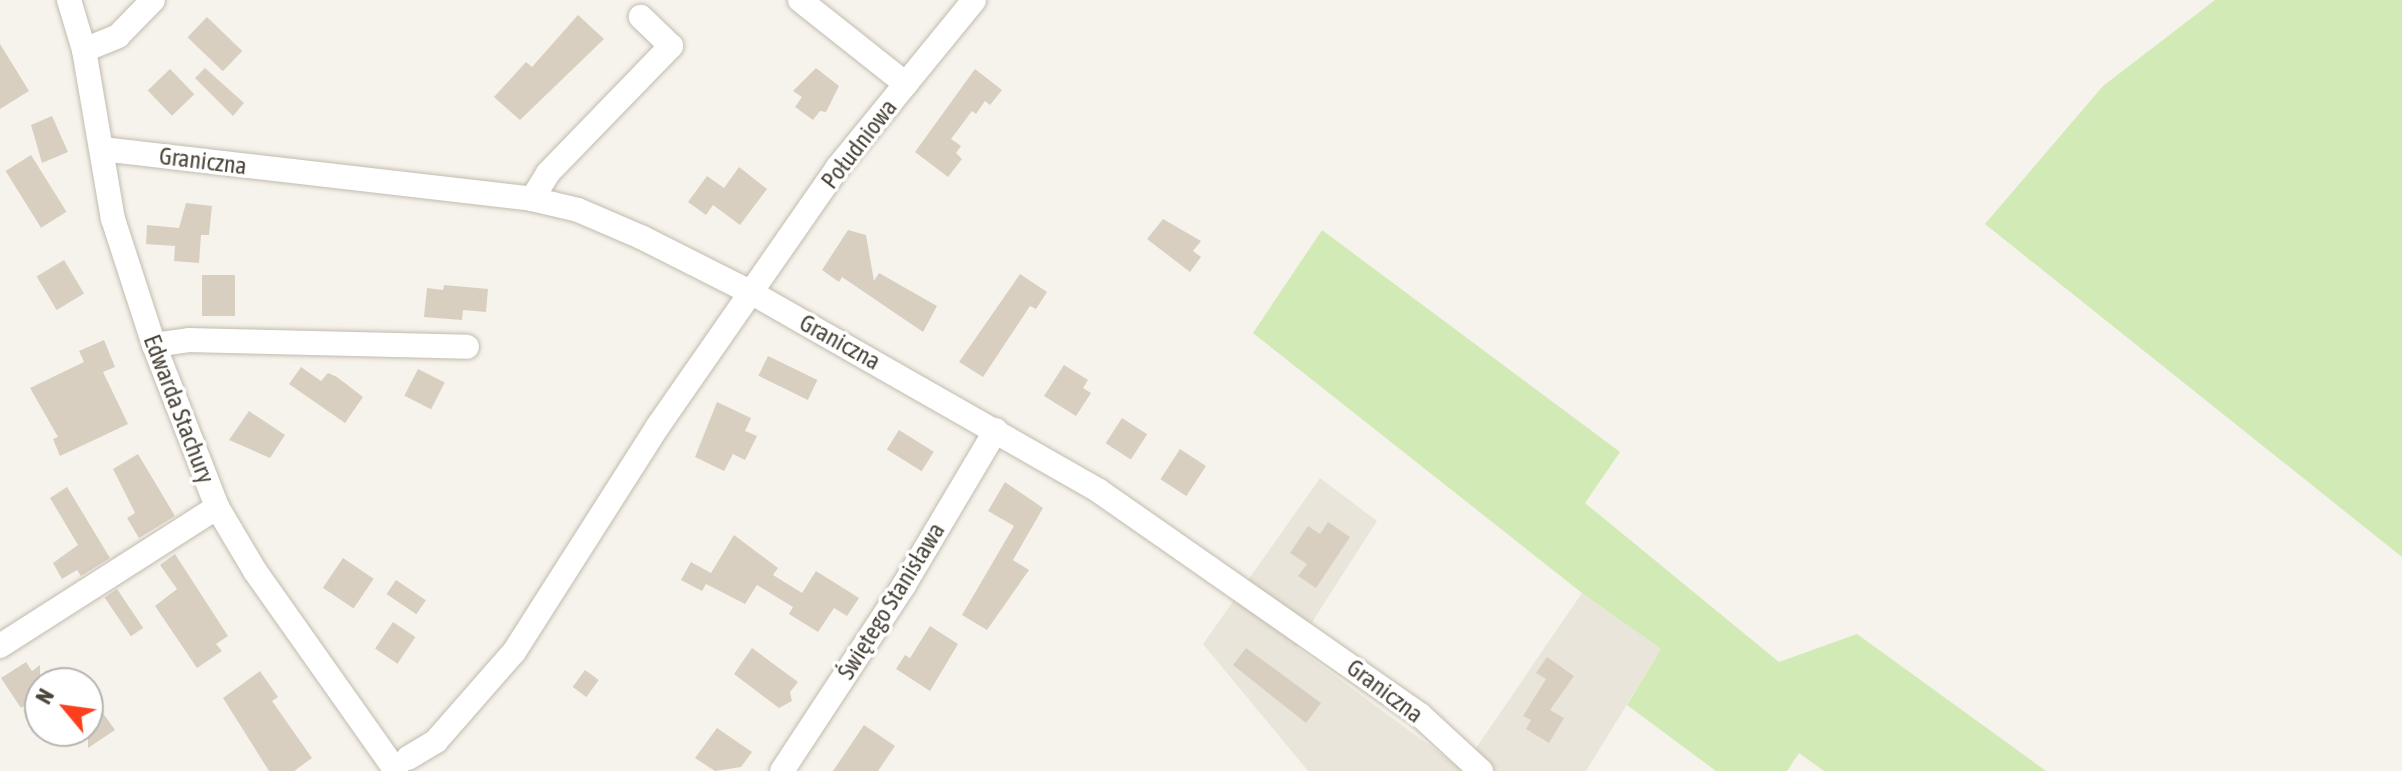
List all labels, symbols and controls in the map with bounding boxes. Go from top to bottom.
street label: Południowa [815,94,903,194]
street label: Graniczna [158,141,248,181]
street label: Graniczna [795,308,885,376]
street label: Edwarda Stachury [137,331,221,487]
street label: Świętego Stanisława [831,517,951,685]
street label: Graniczna [1341,653,1429,729]
north arrow [24,667,104,747]
text: N [30,684,59,708]

